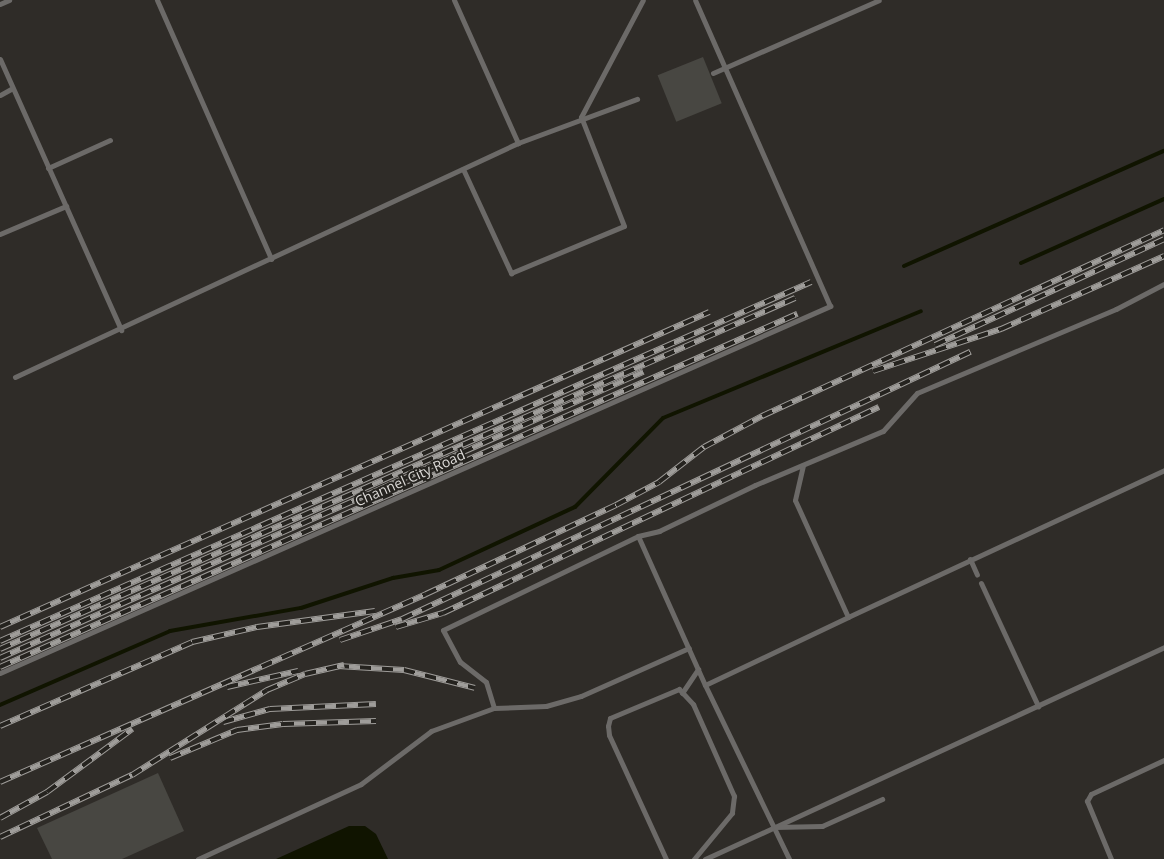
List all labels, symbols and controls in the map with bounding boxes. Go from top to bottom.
street label: Channel City Road [352,446,468,510]

